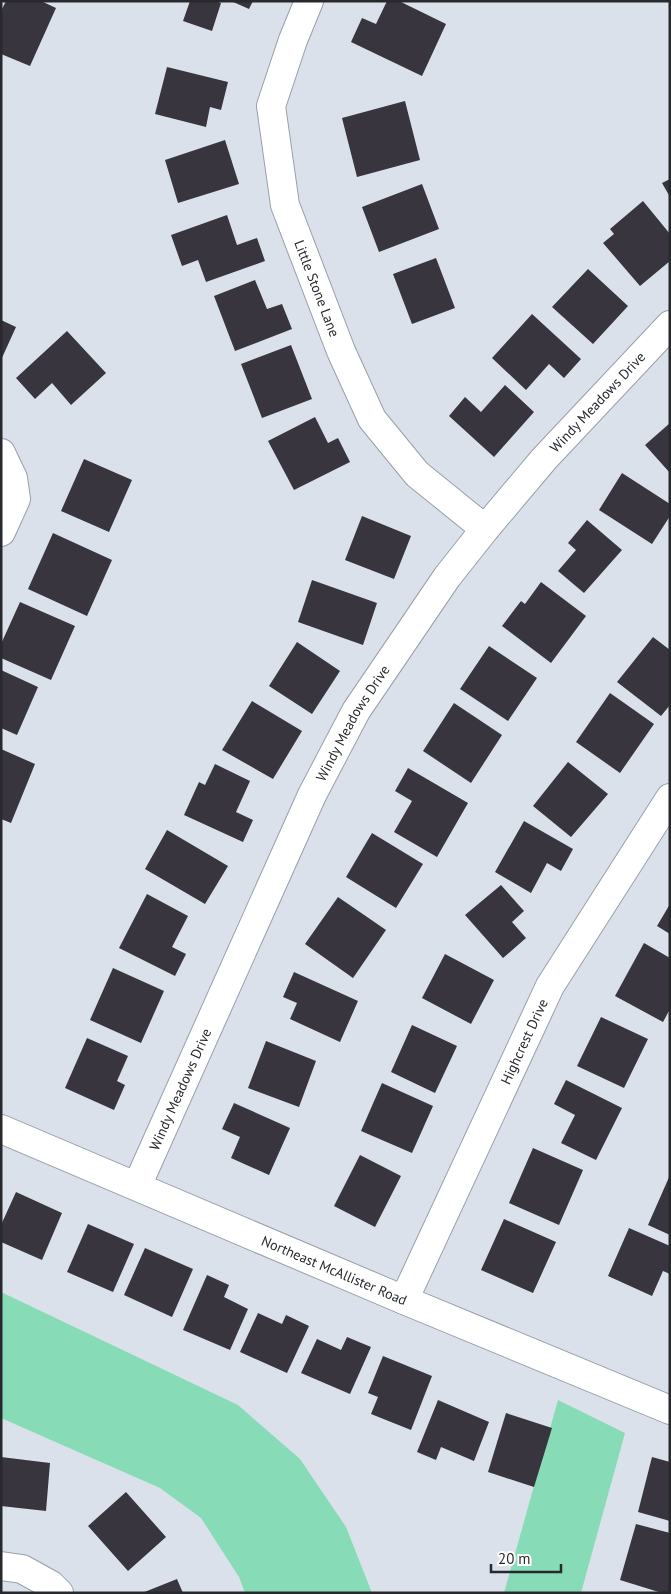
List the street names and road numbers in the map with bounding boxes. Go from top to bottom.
street label: Little Stone Lane [290,237,344,339]
street label: Windy Meadows Drive [546,348,649,456]
street label: Windy Meadows Drive [312,662,394,784]
street label: Highcrest Drive [497,996,552,1087]
street label: Windy Meadows Drive [145,1025,215,1153]
street label: Northeast McAllister Road [259,1232,410,1309]

